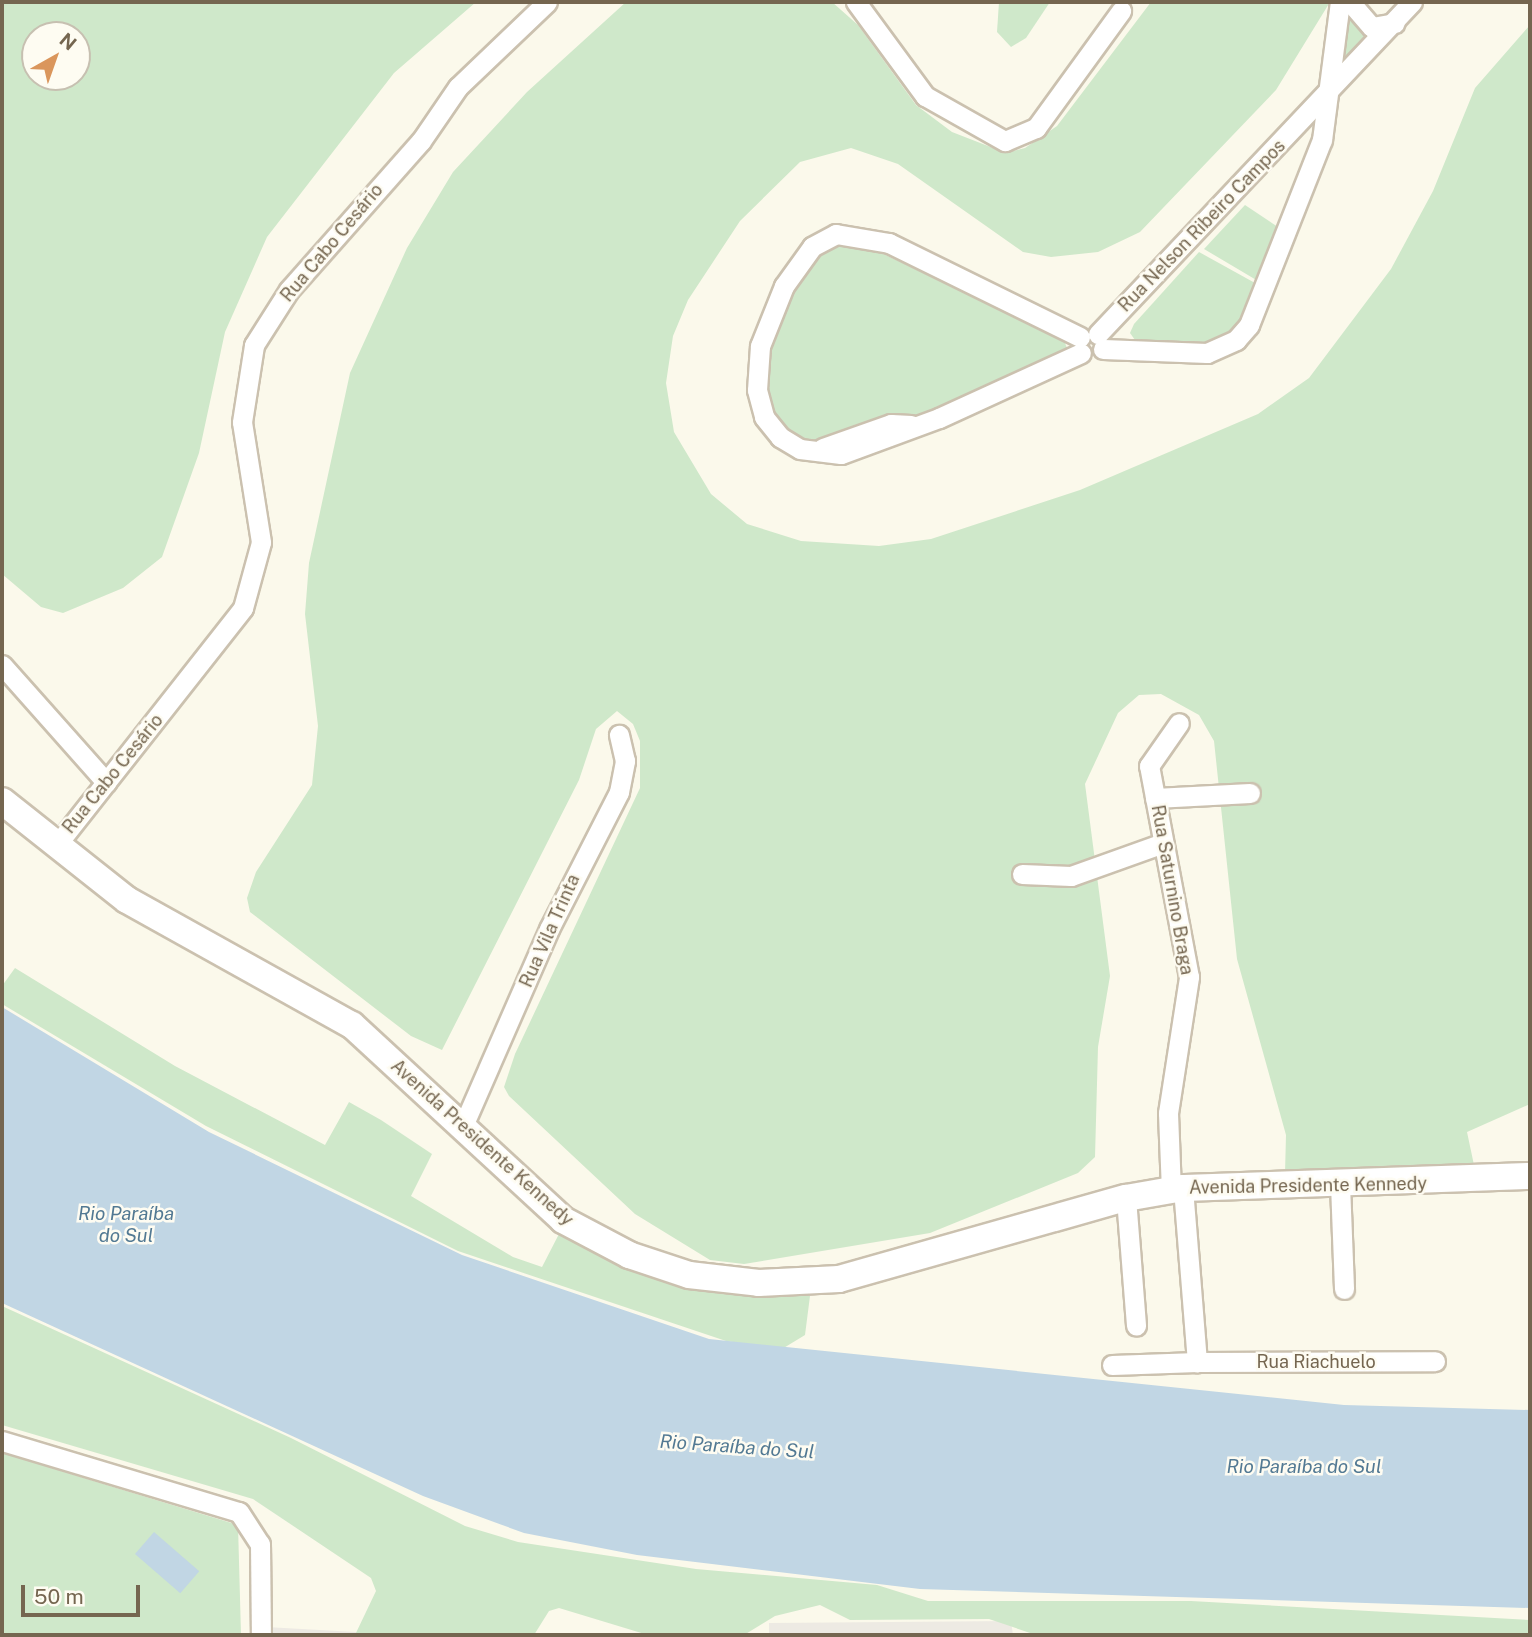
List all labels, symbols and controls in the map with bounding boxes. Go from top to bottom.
north arrow [21,21,91,91]
text: N [55,28,81,55]
street label: Rua Nelson Ribeiro Campos [1114,135,1290,317]
street label: Rua Cabo Cesário [276,180,388,306]
street label: Rua Cabo Cesário [58,710,168,838]
street label: Rua Saturnino Braga [1146,803,1198,977]
street label: Rua Vila Trinta [515,871,585,991]
street label: Avenida Presidente Kennedy [386,1055,578,1231]
street label: Avenida Presidente Kennedy [1189,1173,1427,1199]
water label: Rio Paraíba do Sul [78,1203,174,1247]
street label: Rua Riachuelo [1256,1351,1376,1373]
water label: Rio Paraíba do Sul [659,1430,815,1464]
water label: Rio Paraíba do Sul [1226,1456,1382,1478]
scale bar [24,1570,144,1614]
text: 50 m [34,1584,84,1609]

